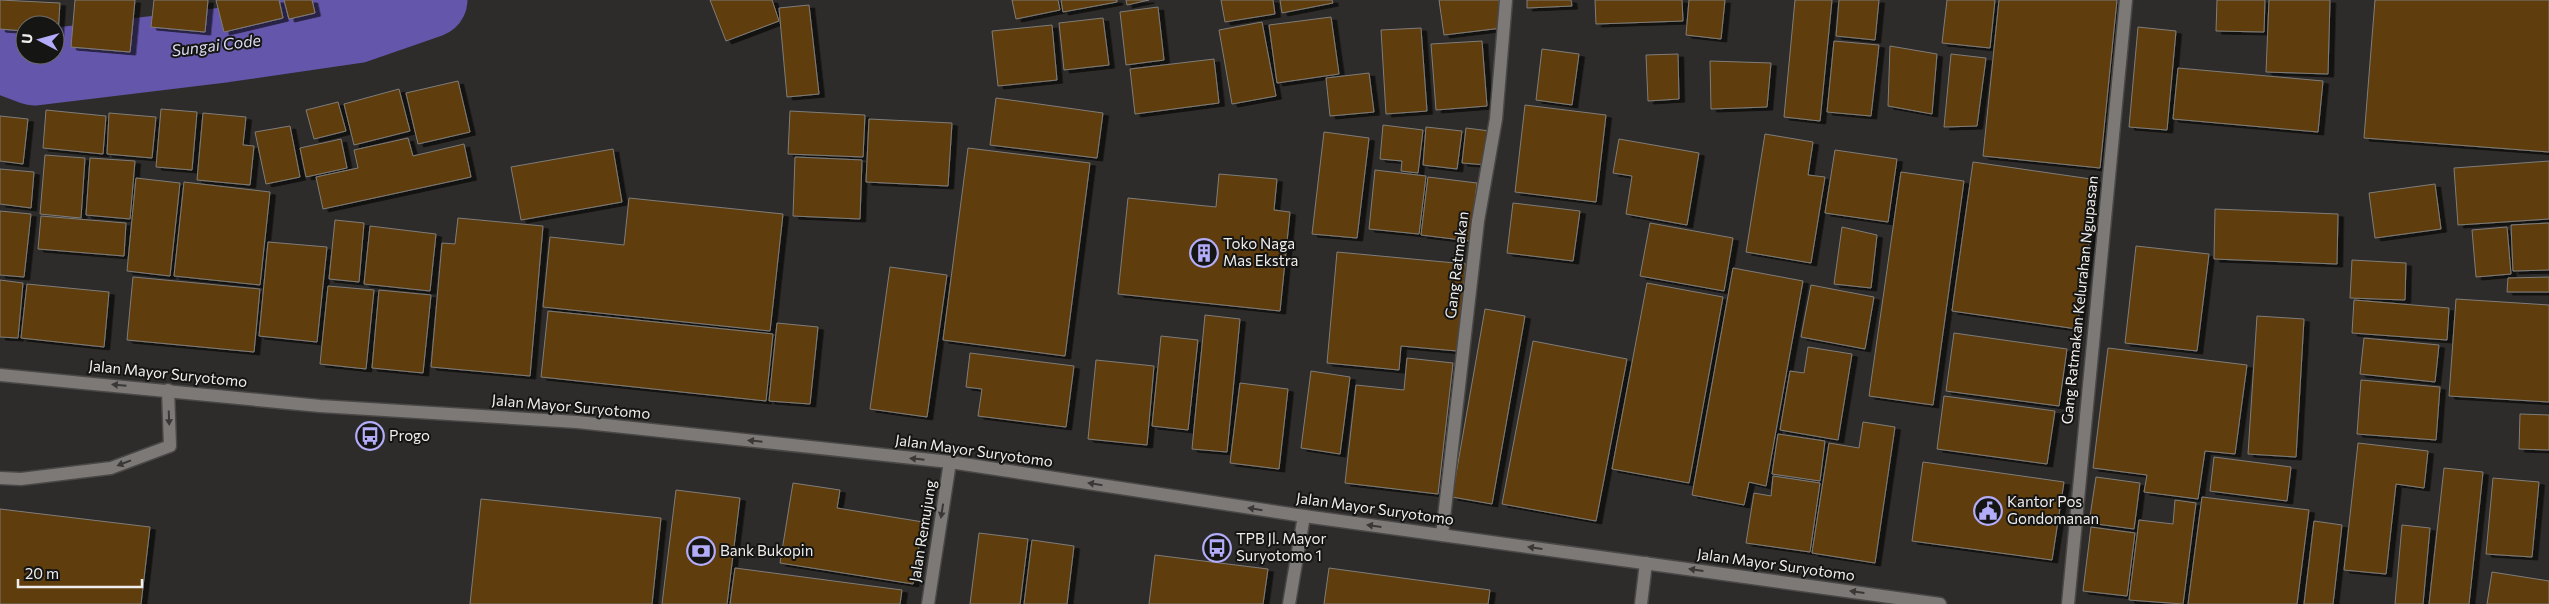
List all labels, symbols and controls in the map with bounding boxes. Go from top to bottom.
north arrow [15,15,65,65]
water label: Sungai Code [170,30,262,59]
text: U [18,33,36,45]
street label: Gang Ratmakan Kelurahan Ngupasan [2057,175,2101,425]
street label: Gang Ratmakan [1440,210,1472,320]
place label: Toko Naga Mas Ekstra [1223,234,1298,269]
building icon: Toko Naga Mas Ekstra [1189,238,1219,268]
street label: Jalan Mayor Suryotomo [88,356,248,390]
one-way arrow [111,381,127,389]
street label: Jalan Mayor Suryotomo [491,390,651,422]
one-way arrow [165,410,173,426]
bus stop icon: Progo [355,421,385,451]
place label: Progo [389,426,430,444]
street label: Jalan Mayor Suryotomo [894,430,1054,470]
one-way arrow [747,437,763,445]
one-way arrow [908,455,924,463]
one-way arrow [116,459,131,467]
street label: Jalan Remujung [905,478,939,583]
one-way arrow [1086,480,1102,488]
street label: Jalan Mayor Suryotomo [1295,488,1455,528]
place label: Kantor Pos Gondomanan [2007,492,2099,527]
public building icon: Kantor Pos Gondomanan [1973,496,2003,526]
one-way arrow [938,503,946,519]
one-way arrow [1247,505,1263,513]
one-way arrow [1365,521,1381,529]
place label: TPB Jl. Mayor Suryotomo 1 [1236,529,1327,564]
bus stop icon: TPB Jl. Mayor Suryotomo 1 [1202,533,1232,563]
bank icon: Bank Bukopin [686,536,716,566]
place label: Bank Bukopin [720,541,813,559]
one-way arrow [1526,544,1542,552]
street label: Jalan Mayor Suryotomo [1696,544,1856,584]
scale bar [18,556,141,588]
text: 20 m [25,564,59,582]
one-way arrow [1687,566,1703,574]
one-way arrow [1848,588,1864,596]

